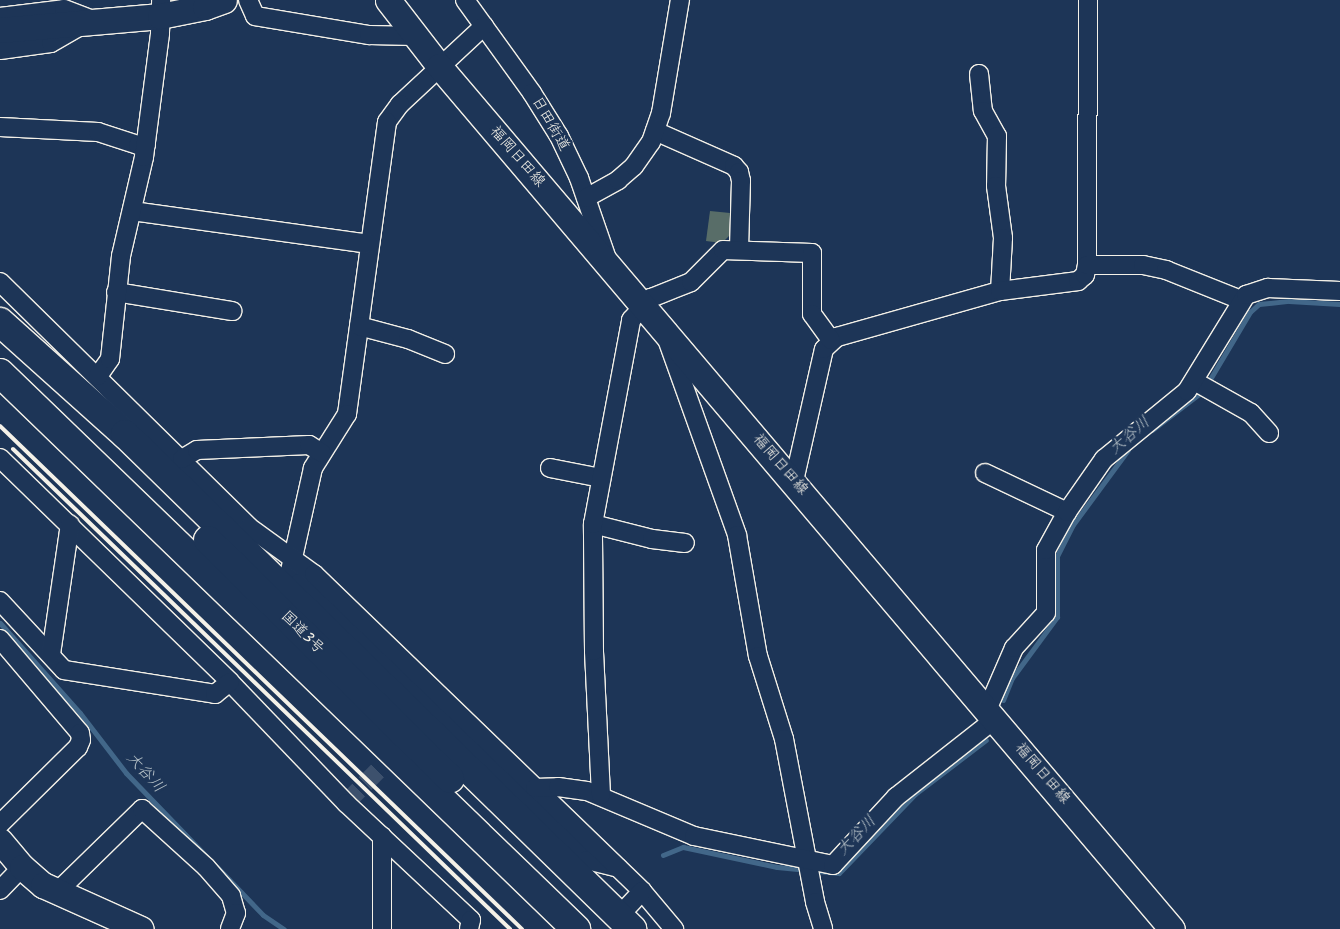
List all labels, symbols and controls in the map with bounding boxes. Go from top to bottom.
street label: 日田街道 [527,94,573,154]
street label: 福岡日田線 [486,123,548,191]
water label: 大谷川 [1106,413,1154,459]
street label: 福岡日田線 [749,431,811,499]
street label: 国道3号 [277,608,327,658]
street label: 福岡日田線 [1011,740,1073,808]
water label: 大谷川 [122,749,168,797]
water label: 大谷川 [833,812,881,860]

